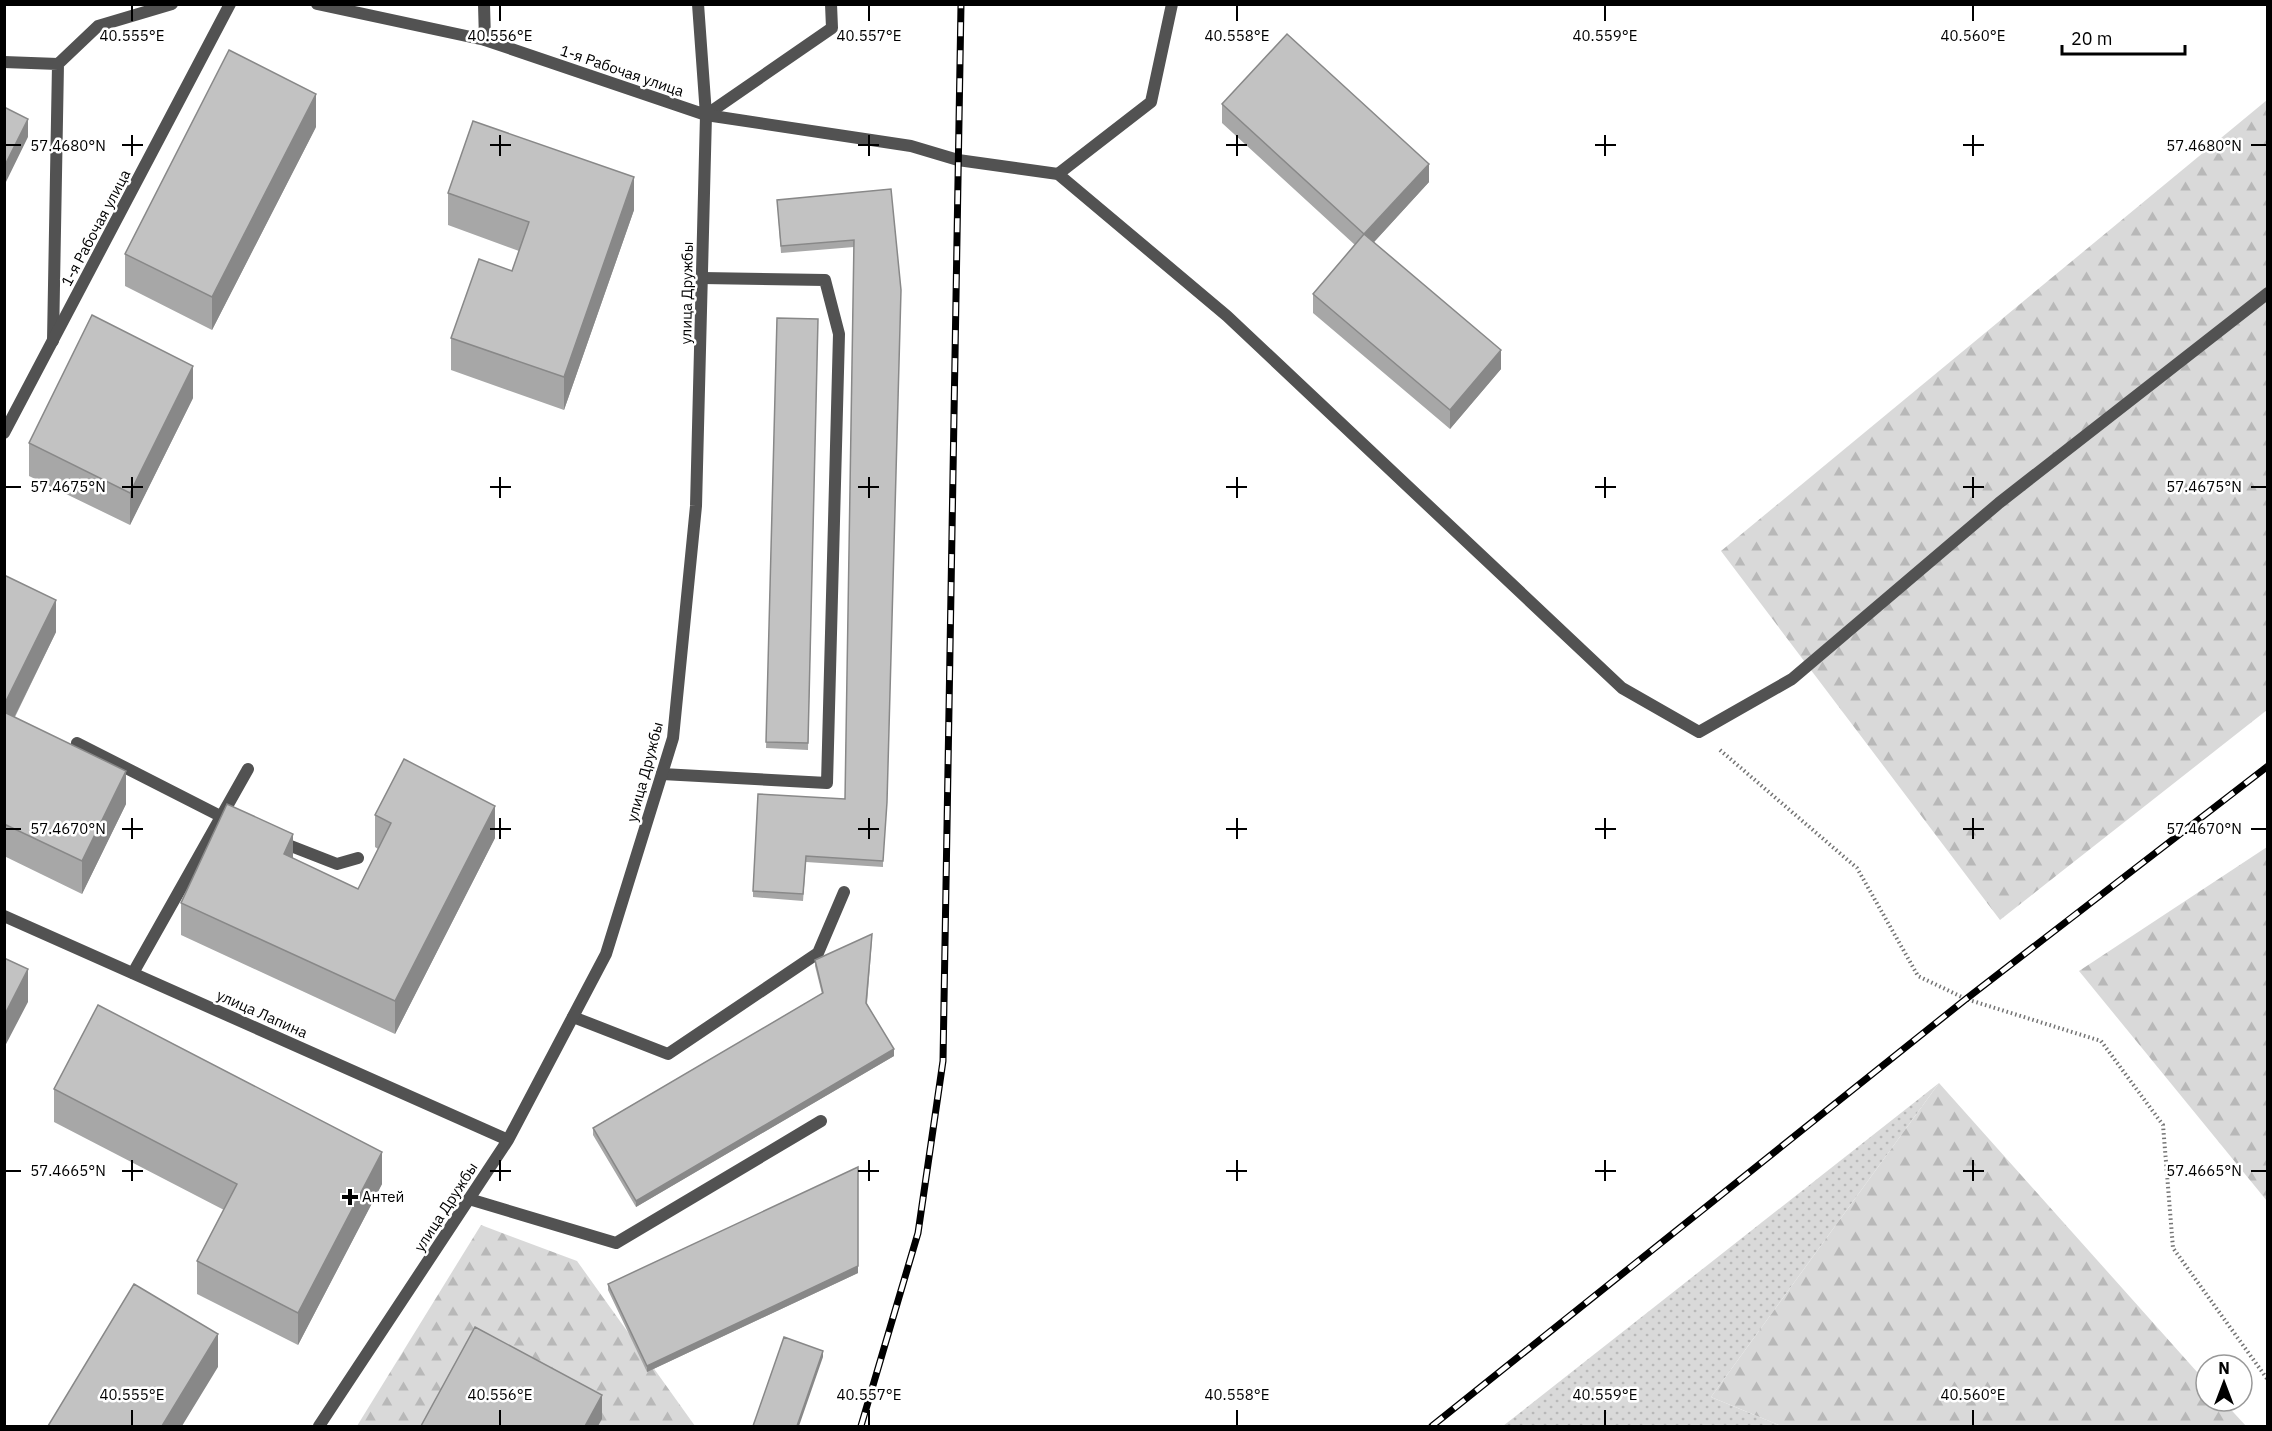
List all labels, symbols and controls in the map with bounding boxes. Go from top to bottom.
scale bar [2062,18,2185,56]
text: 40.555°E [100,26,164,45]
text: 40.556°E [468,26,532,45]
text: 40.557°E [837,26,901,45]
text: 40.558°E [1205,26,1269,45]
text: 40.559°E [1573,26,1637,45]
text: 40.560°E [1941,26,2005,45]
text: 20 m [2071,27,2113,50]
street label: 1-я Рабочая улица [558,40,687,101]
text: 57.4680°N [30,136,106,155]
text: 57.4680°N [2166,136,2242,155]
street label: 1-я Рабочая улица [57,166,134,289]
street label: улица Дружбы [676,241,697,345]
text: 57.4675°N [30,477,106,496]
text: 57.4675°N [2166,477,2242,496]
street label: улица Дружбы [622,720,667,824]
text: 57.4670°N [30,819,106,838]
text: 57.4670°N [2166,819,2242,838]
street label: улица Лапина [214,985,311,1042]
street label: улица Дружбы [410,1158,482,1255]
text: 57.4665°N [30,1161,106,1180]
text: 57.4665°N [2166,1161,2242,1180]
place label: Антей [362,1187,404,1206]
marker: Антей [343,1190,357,1204]
north arrow [2194,1353,2254,1413]
text: N [2218,1358,2230,1378]
text: 40.555°E [100,1385,164,1404]
text: 40.556°E [468,1385,532,1404]
text: 40.557°E [837,1385,901,1404]
text: 40.558°E [1205,1385,1269,1404]
text: 40.559°E [1573,1385,1637,1404]
text: 40.560°E [1941,1385,2005,1404]

